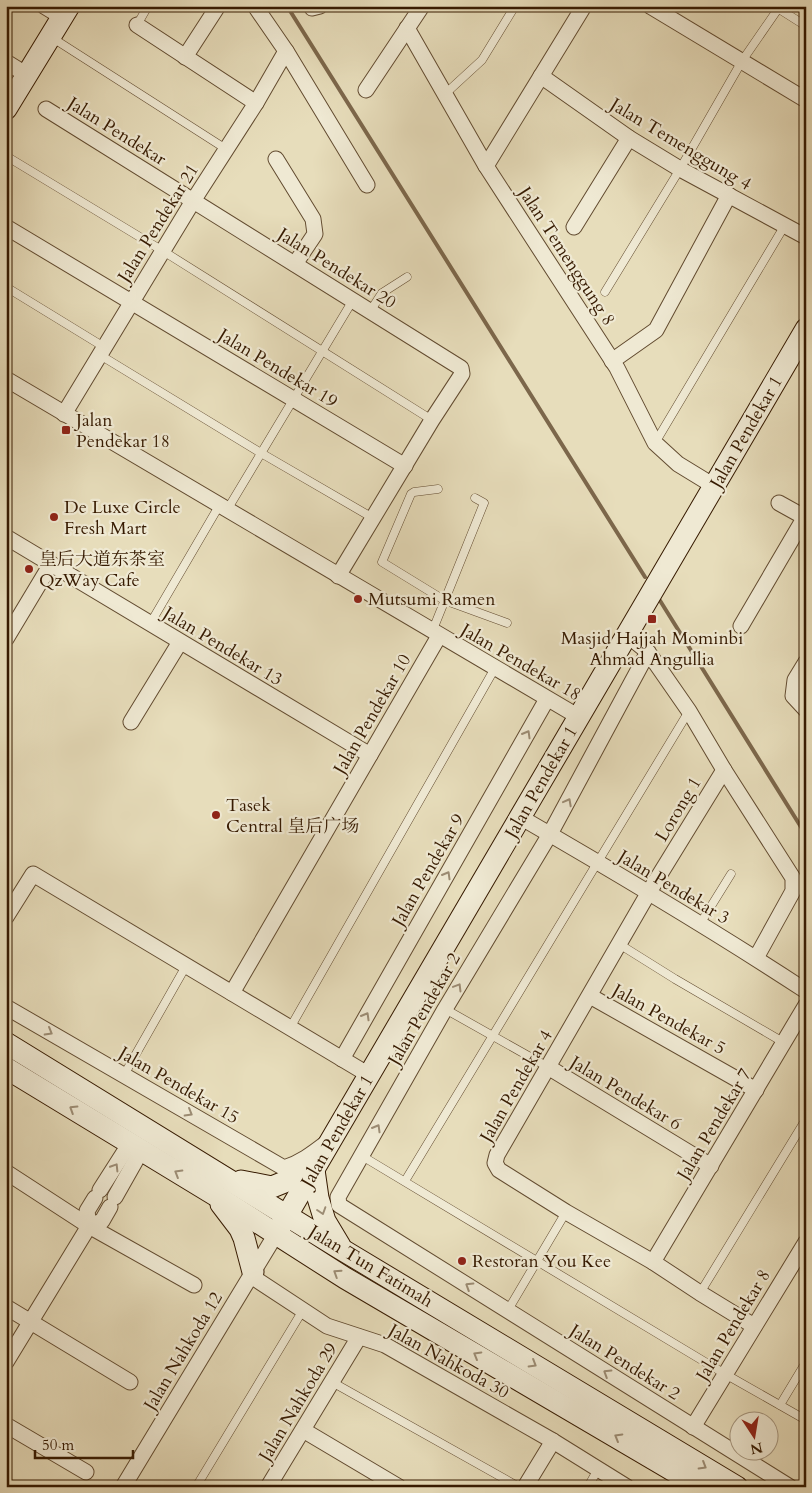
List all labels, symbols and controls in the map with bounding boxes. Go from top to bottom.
street label: Jalan Pendekar [60,90,171,172]
street label: Jalan Temenggung 4 [603,91,756,197]
street label: Jalan Pendekar 21 [110,159,205,290]
street label: Jalan Temenggung 8 [511,180,621,330]
street label: Jalan Pendekar 20 [270,220,401,315]
street label: Jalan Pendekar 19 [211,321,342,414]
street label: Jalan Pendekar 1 [703,371,789,496]
place label: Jalan Pendekar 18 [73,408,170,454]
marker: Jalan Pendekar 18 [60,424,72,436]
place label: De Luxe Circle Fresh Mart [64,495,181,541]
marker: De Luxe Circle Fresh Mart [48,511,60,523]
place label: 皇后大道东茶室 QzWay Cafe [39,547,165,593]
marker: 皇后大道东茶室 QzWay Cafe [23,563,35,575]
place label: Mutsumi Ramen [368,587,496,612]
marker: Mutsumi Ramen [352,593,364,605]
street label: Jalan Pendekar 13 [156,599,287,692]
marker: Masjid Hajjah Mominbi Ahmad Angullia [646,613,658,625]
street label: Jalan Pendekar 18 [453,616,586,707]
place label: Masjid Hajjah Mominbi Ahmad Angullia [561,626,743,672]
street label: Jalan Pendekar 10 [326,649,417,782]
street label: Jalan Pendekar 1 [498,721,584,846]
one-way arrow [521,730,531,739]
street label: Lorong 1 [649,772,708,846]
place label: Tasek Central 皇后广场 [226,793,360,839]
one-way arrow [562,798,572,807]
marker: Tasek Central 皇后广场 [210,809,222,821]
street label: Jalan Pendekar 9 [385,809,471,934]
street label: Jalan Pendekar 3 [611,843,734,931]
one-way arrow [440,872,450,881]
street label: Jalan Pendekar 2 [381,948,467,1073]
street label: Jalan Pendekar 5 [605,976,730,1061]
one-way arrow [452,984,462,993]
one-way arrow [360,1013,370,1022]
one-way arrow [43,1025,52,1035]
street label: Jalan Pendekar 4 [473,1025,559,1150]
street label: Jalan Pendekar 15 [111,1039,244,1130]
street label: Jalan Pendekar 6 [563,1049,686,1137]
street label: Jalan Pendekar 7 [670,1064,758,1187]
street label: Jalan Pendekar 1 [294,1070,380,1195]
one-way arrow [70,1105,79,1115]
one-way arrow [184,1107,193,1117]
one-way arrow [371,1124,381,1133]
one-way arrow [109,1163,118,1172]
one-way arrow [175,1169,184,1179]
one-way arrow [316,1206,326,1215]
street label: Jalan Tun Fatimah [301,1218,438,1314]
place label: Restoran You Kee [472,1249,611,1274]
marker: Restoran You Kee [456,1255,468,1267]
street label: Jalan Pendekar 8 [689,1265,777,1388]
one-way arrow [334,1270,343,1279]
one-way arrow [466,1283,475,1293]
street label: Jalan Nahkoda 12 [137,1287,229,1418]
street label: Jalan Nahkoda 30 [381,1316,514,1405]
street label: Jalan Pendekar 2 [562,1317,685,1406]
street label: Jalan Nahkoda 29 [252,1338,344,1469]
one-way arrow [474,1352,483,1362]
one-way arrow [527,1357,536,1367]
one-way arrow [603,1369,612,1379]
north arrow [730,1410,780,1460]
scale bar [35,1428,132,1460]
one-way arrow [614,1433,623,1443]
text: 50 m [42,1435,74,1455]
text: N [749,1438,765,1459]
one-way arrow [698,1460,707,1470]

